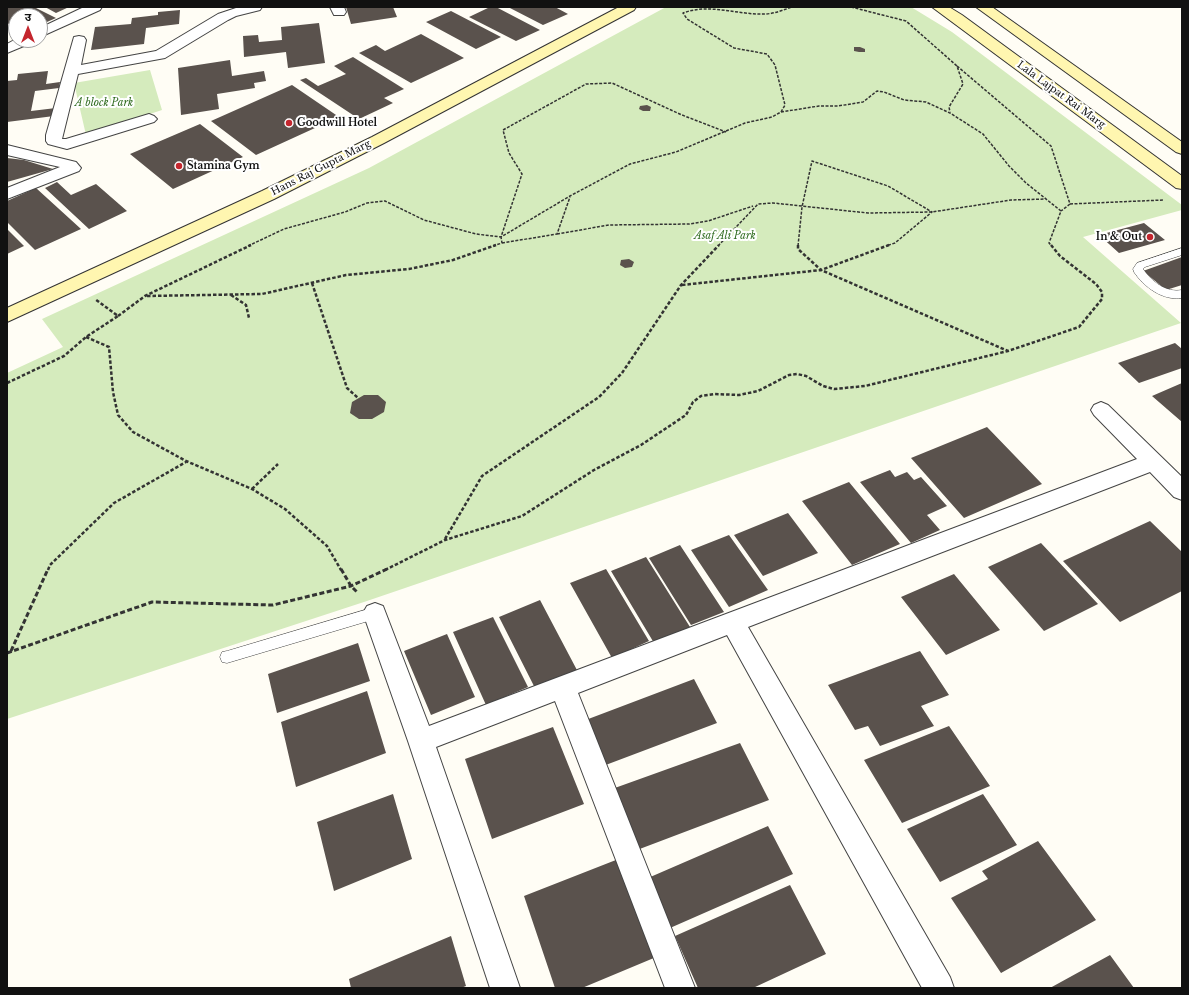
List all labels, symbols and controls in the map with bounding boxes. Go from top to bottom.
north arrow [8,8,48,48]
text: उ [25,10,31,24]
street label: Lala Lajpat Rai Marg [1015,59,1107,131]
park label: A block Park [75,97,133,109]
place label: Goodwill Hotel [297,117,377,129]
marker: Goodwill Hotel [284,118,294,128]
street label: Hans Raj Gupta Marg [269,138,373,198]
place label: Stamina Gym [187,160,260,172]
marker: Stamina Gym [174,161,184,171]
park label: Asaf Ali Park [694,230,756,242]
place label: In & Out [1096,231,1142,243]
marker: In & Out [1145,232,1155,242]

